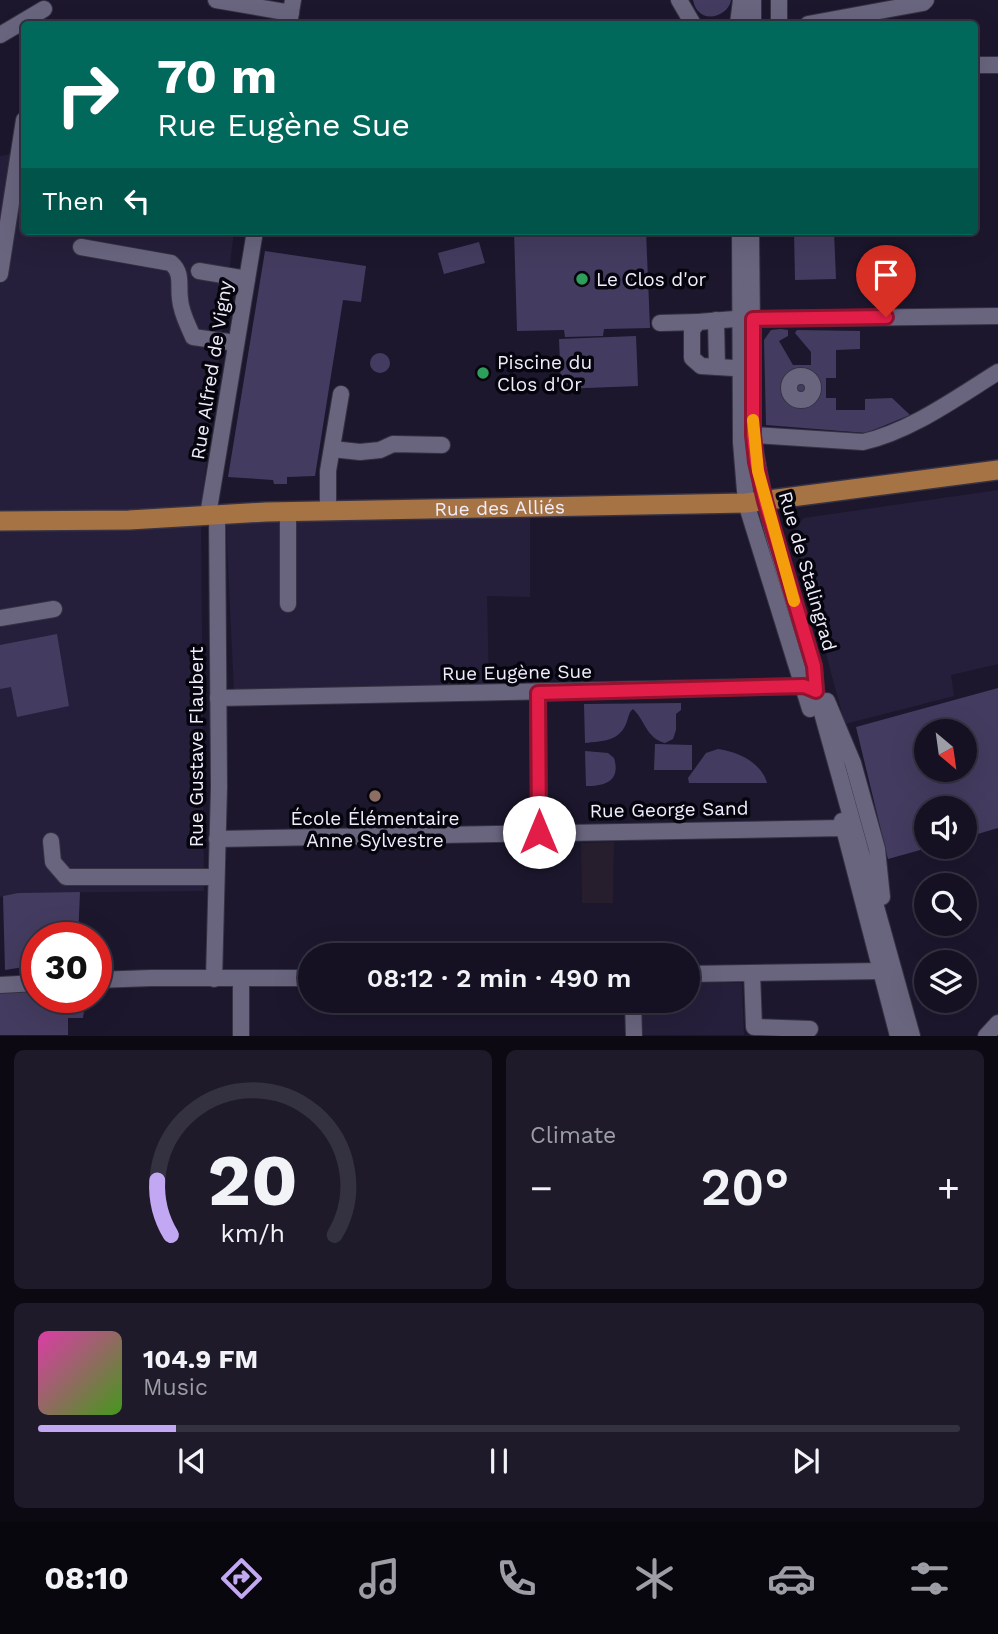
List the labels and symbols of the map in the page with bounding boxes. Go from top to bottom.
pin [856,245,916,317]
place label: Le Clos d'or [596,268,707,291]
marker: Le Clos d'or [574,271,590,287]
street label: Rue Alfred de Vigny [186,279,237,461]
place label: Piscine du Clos d'Or [497,351,592,396]
marker: Piscine du Clos d'Or [475,365,491,381]
street label: Rue de Stalingrad [774,489,841,653]
street label: Rue des Alliés [434,495,565,521]
street label: Rue Gustave Flaubert [185,647,208,847]
street label: Rue Eugène Sue [442,660,592,685]
north arrow [914,719,976,782]
marker: École Élémentaire Anne Sylvestre [367,788,383,804]
position arrow [502,795,576,869]
street label: Rue George Sand [589,797,749,822]
place label: École Élémentaire Anne Sylvestre [291,807,459,852]
speed limit sign: 30 [21,922,112,1013]

